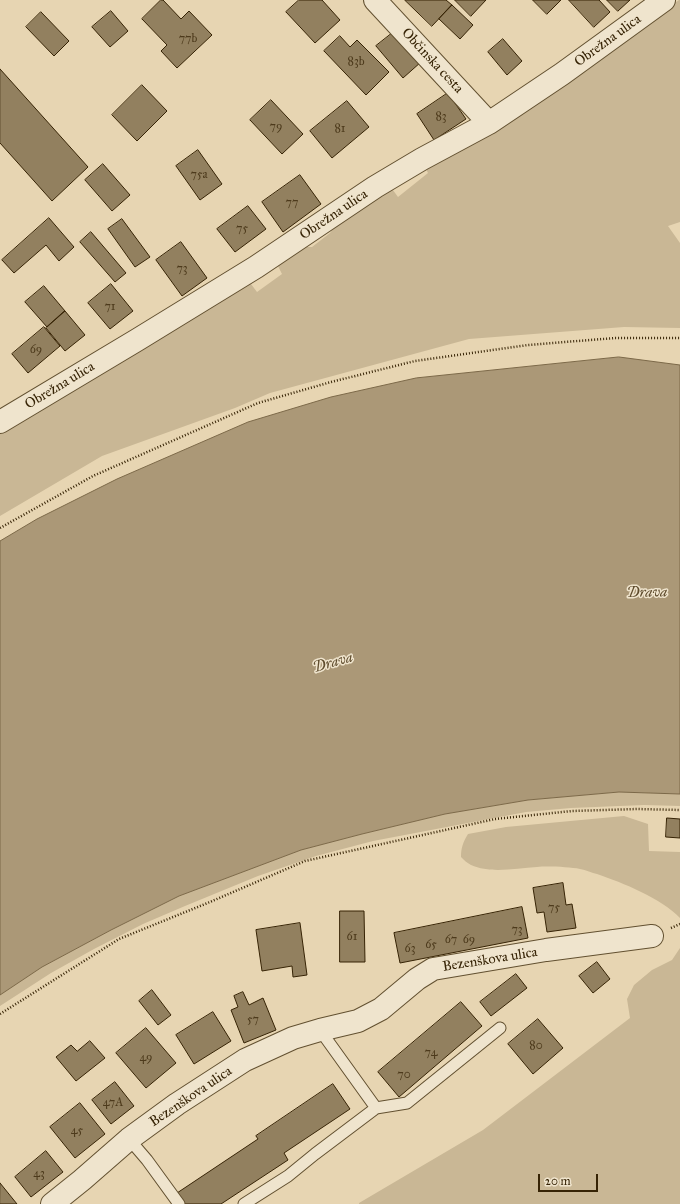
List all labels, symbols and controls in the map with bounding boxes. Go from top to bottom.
street label: Obrežna ulica [571,11,645,71]
street label: Občinska cesta [398,25,466,97]
house number: 77b [179,32,197,46]
house number: 83b [347,55,365,69]
house number: 83 [435,110,447,124]
house number: 79 [270,120,282,134]
house number: 81 [334,122,346,136]
house number: 75a [190,168,208,182]
street label: Obrežna ulica [297,186,371,244]
house number: 77 [286,196,298,210]
house number: 75 [236,222,248,236]
house number: 73 [176,262,188,276]
house number: 71 [104,300,116,314]
house number: 69 [30,343,42,357]
street label: Obrežna ulica [22,359,98,413]
water label: Drava [626,584,668,602]
water label: Drava [311,649,355,677]
house number: 75 [548,901,560,915]
house number: 73 [511,923,523,937]
house number: 61 [347,930,357,944]
house number: 67 [445,933,457,947]
house number: 69 [463,933,475,947]
house number: 65 [425,938,437,952]
house number: 63 [405,942,415,956]
street label: Bezenškova ulica [441,944,539,976]
house number: 57 [247,1013,259,1027]
house number: 80 [529,1039,543,1053]
house number: 74 [425,1046,437,1060]
house number: 49 [139,1051,153,1065]
street label: Bezenškova ulica [147,1063,235,1131]
house number: 70 [397,1068,411,1082]
house number: 47A [103,1096,123,1110]
house number: 45 [71,1124,83,1138]
scale bar [540,1166,600,1192]
house number: 43 [33,1167,45,1181]
text: 20 m [545,1174,571,1188]

